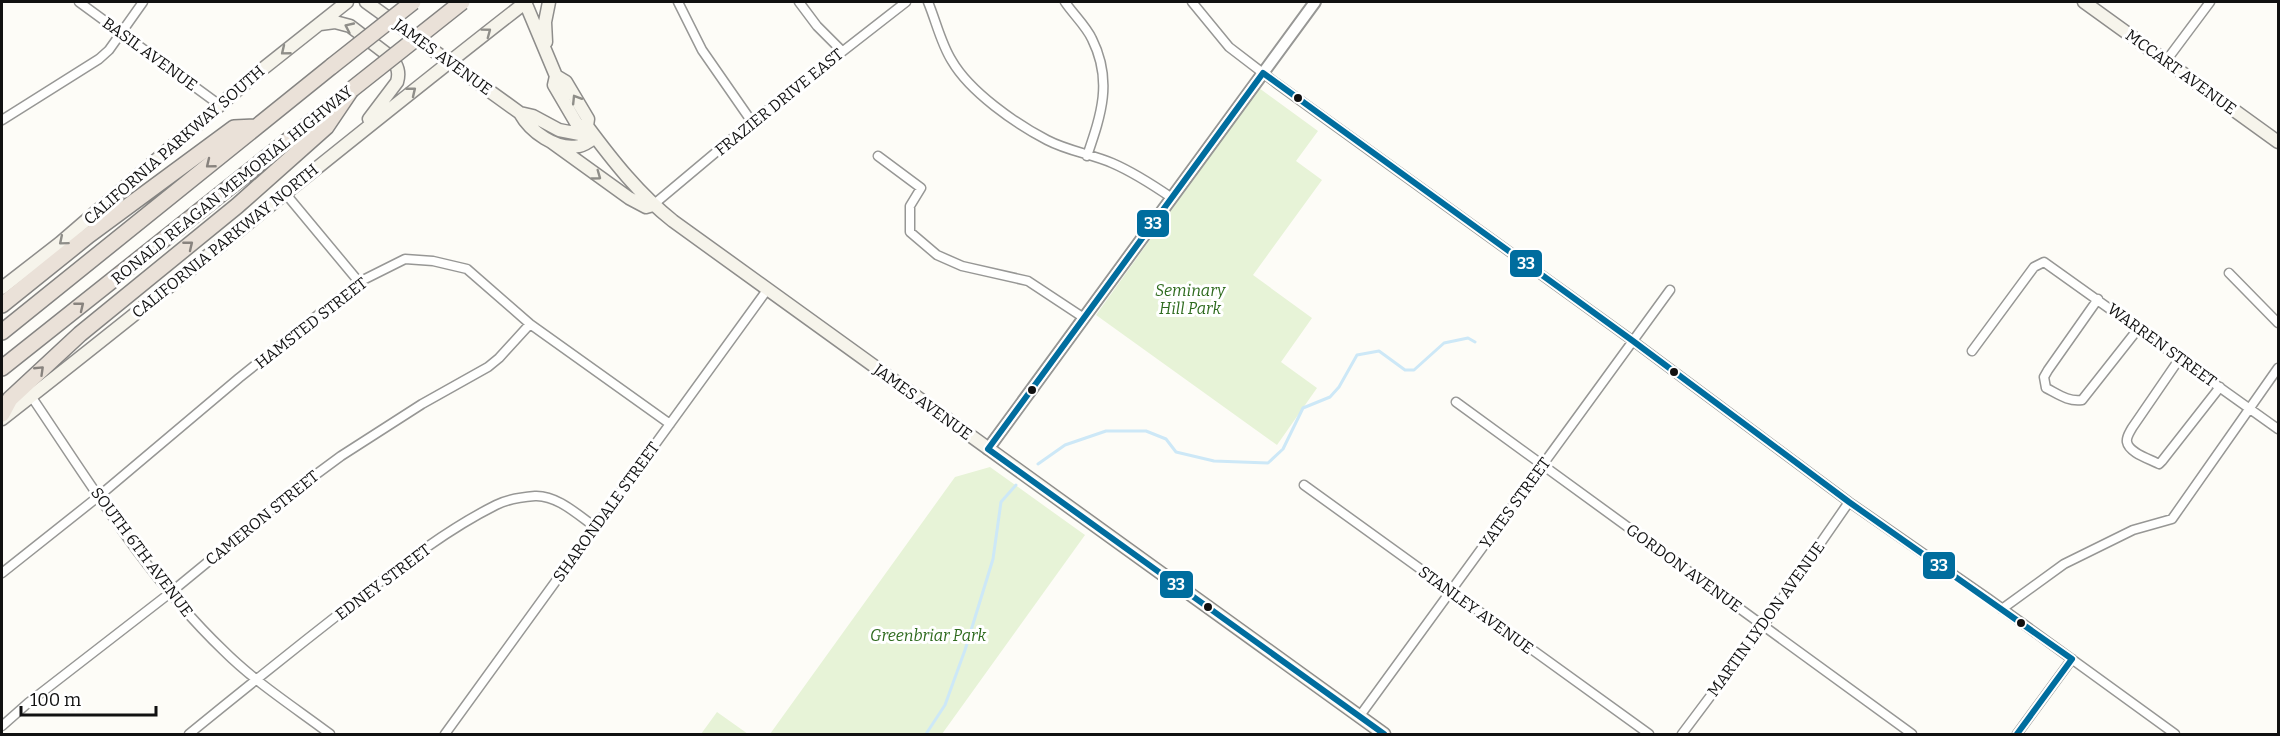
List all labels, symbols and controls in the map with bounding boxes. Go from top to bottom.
street label: BASIL AVENUE [99,13,201,95]
street label: JAMES AVENUE [389,14,496,99]
one-way arrow [344,22,355,34]
street label: MCCART AVENUE [2122,25,2240,119]
one-way arrow [480,28,491,39]
one-way arrow [281,44,292,55]
street label: FRAZIER DRIVE EAST [711,45,847,159]
street label: CALIFORNIA PARKWAY SOUTH [80,61,268,229]
street label: RONALD REAGAN MEMORIAL HIGHWAY [108,81,357,288]
one-way arrow [405,87,416,98]
unlabelled marker [1292,92,1304,104]
one-way arrow [571,95,583,105]
one-way arrow [205,157,216,168]
street label: CALIFORNIA PARKWAY NORTH [128,160,322,322]
one-way arrow [591,169,602,180]
line badge: 33 [1136,209,1170,238]
text: 33 [1144,214,1162,233]
one-way arrow [59,233,70,244]
one-way arrow [182,242,193,253]
line badge: 33 [1509,249,1543,278]
text: 33 [1517,254,1535,273]
street label: HAMSTED STREET [251,273,371,373]
park label: Seminary Hill Park [1155,281,1226,318]
street label: WARREN STREET [2104,299,2220,391]
one-way arrow [73,302,84,313]
street label: JAMES AVENUE [869,359,976,444]
unlabelled marker [1668,366,1680,378]
one-way arrow [32,367,43,378]
unlabelled marker [1026,384,1038,396]
street label: SHARONDALE STREET [549,438,663,586]
street label: YATES STREET [1476,454,1554,552]
street label: CAMERON STREET [202,467,322,569]
street label: SOUTH 6TH AVENUE [87,483,197,621]
street label: GORDON AVENUE [1622,520,1746,616]
street label: MARTIN LYDON AVENUE [1703,538,1829,700]
street label: EDNEY STREET [332,540,434,624]
line badge: 33 [1922,551,1956,580]
text: 33 [1930,556,1948,575]
street label: STANLEY AVENUE [1415,562,1537,658]
line badge: 33 [1159,570,1194,599]
text: 33 [1167,575,1185,594]
unlabelled marker [1202,601,1214,613]
unlabelled marker [2015,617,2027,629]
park label: Greenbriar Park [870,626,986,645]
scale bar [21,679,156,717]
text: 100 m [30,689,81,711]

